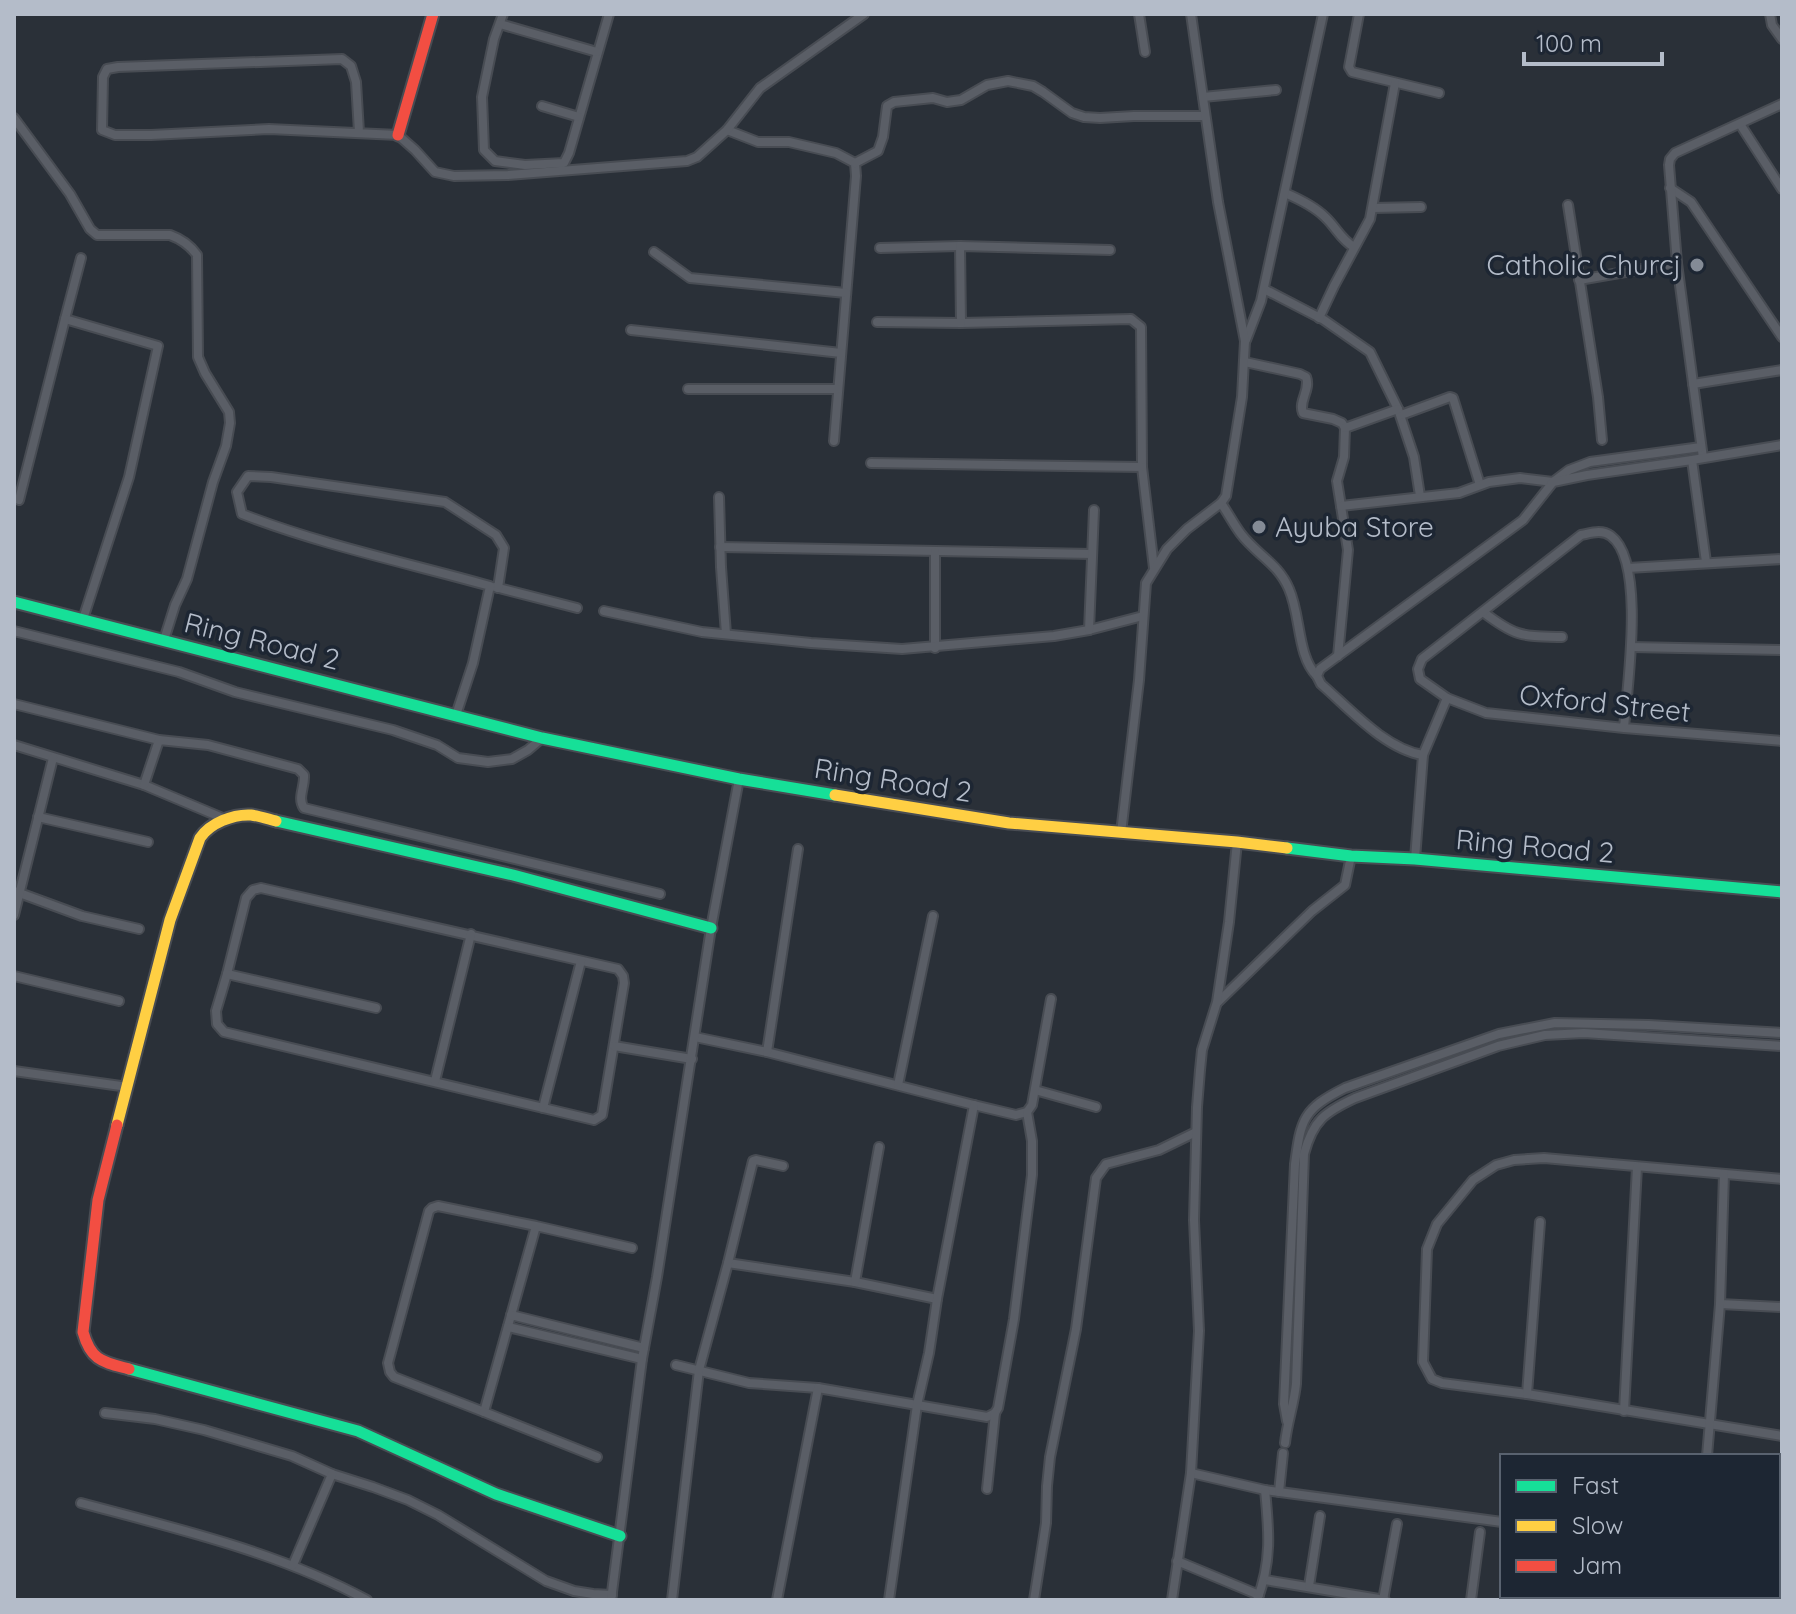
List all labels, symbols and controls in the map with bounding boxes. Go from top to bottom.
scale bar [1524,16,1662,66]
text: 100 m [1536,28,1602,58]
place label: Catholic Churcj [1487,247,1681,282]
marker: Catholic Churcj [1688,256,1706,274]
place label: Ayuba Store [1275,509,1434,544]
marker: Ayuba Store [1250,518,1268,536]
street label: Ring Road 2 [181,604,343,677]
street label: Oxford Street [1518,676,1692,729]
street label: Ring Road 2 [812,750,974,809]
street label: Ring Road 2 [1454,821,1616,870]
legend [1500,1454,1780,1598]
text: Fast [1572,1470,1619,1500]
text: Slow [1572,1510,1623,1540]
text: Jam [1572,1550,1622,1580]

